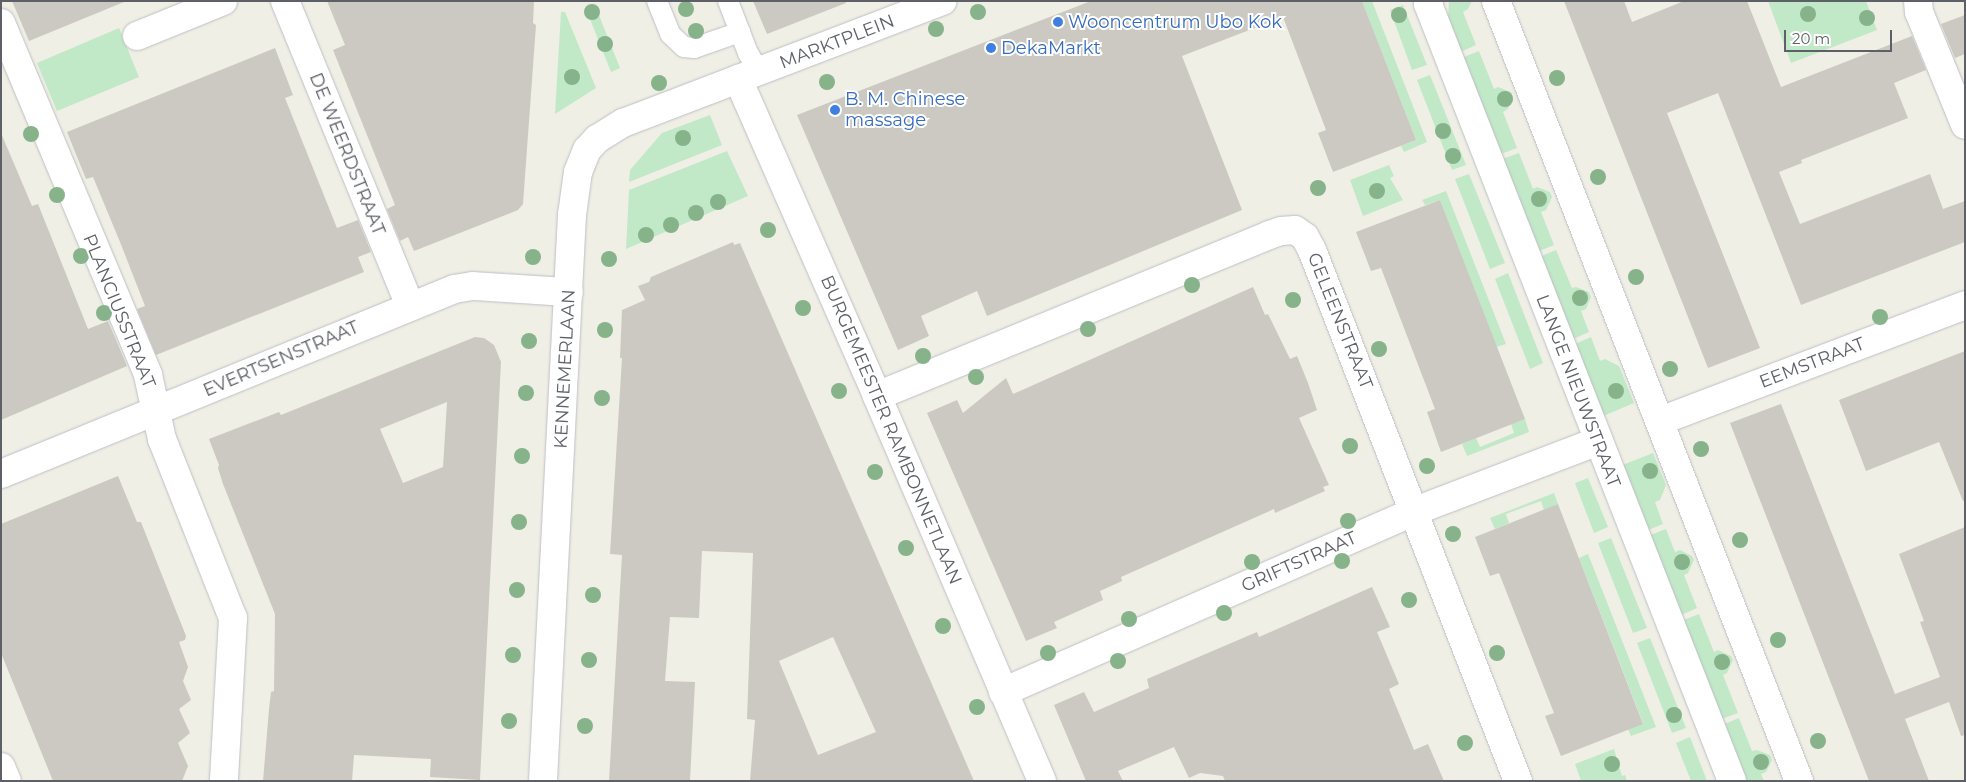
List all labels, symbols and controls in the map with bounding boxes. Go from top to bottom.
street label: MARKTPLEIN [777,10,897,74]
place label: Wooncentrum Ubo Kok [1068,11,1282,33]
marker: Wooncentrum Ubo Kok [1052,16,1064,28]
scale bar [1786,20,1894,52]
text: 20 m [1792,29,1830,48]
place label: DekaMarkt [1001,37,1101,59]
marker: DekaMarkt [985,42,997,54]
street label: DE WEERDSTRAAT [305,70,389,238]
place label: B. M. Chinese massage [845,89,965,132]
marker: B. M. Chinese massage [829,104,841,116]
street label: PLANCIUSSTRAAT [78,231,160,391]
street label: GELEENSTRAAT [1303,250,1377,392]
street label: BURGEMEESTER RAMBONNETLAAN [816,272,966,588]
street label: KENNEMERLAAN [550,289,580,449]
street label: LANGE NIEUWSTRAAT [1531,292,1625,490]
street label: EVERTSENSTRAAT [200,316,362,402]
street label: EEMSTRAAT [1756,333,1868,393]
street label: GRIFTSTRAAT [1238,527,1360,597]

